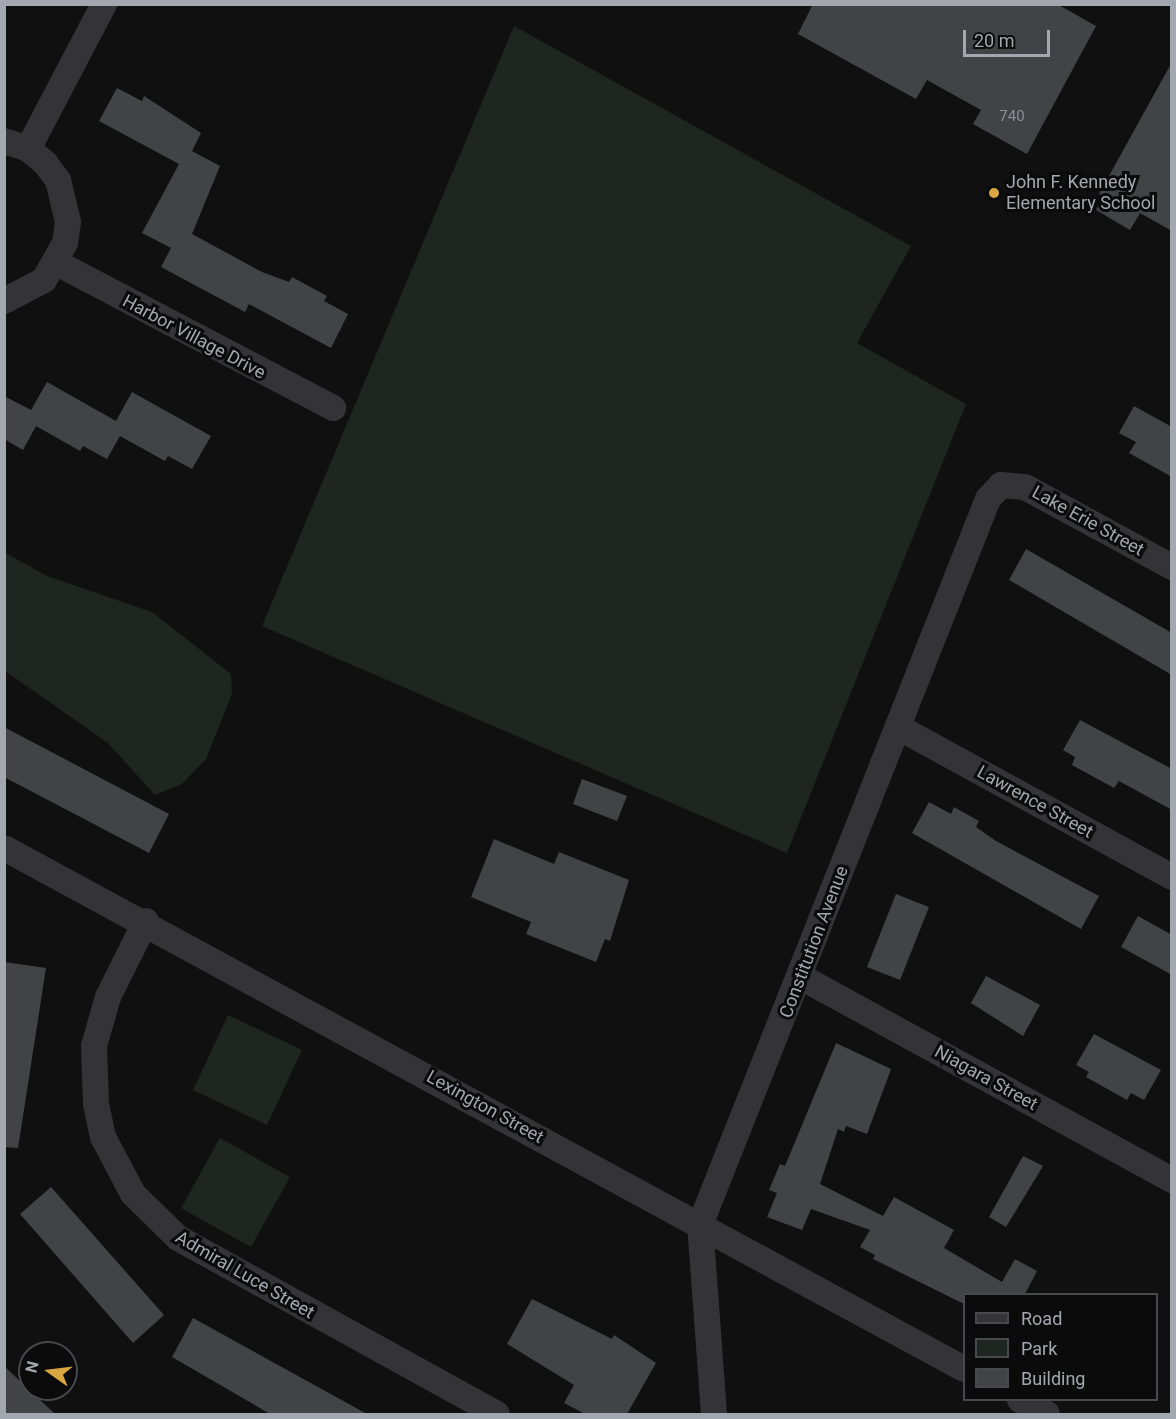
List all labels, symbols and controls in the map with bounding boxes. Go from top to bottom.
scale bar [966,18,1053,56]
text: 20 m [974,30,1014,51]
house number: 740 [999,108,1025,126]
place label: John F. Kennedy Elementary School [1006,172,1155,214]
marker: John F. Kennedy Elementary School [987,186,1001,200]
street label: Harbor Village Drive [119,290,269,384]
street label: Lake Erie Street [1028,481,1148,561]
street label: Lawrence Street [973,761,1097,843]
street label: Constitution Avenue [775,863,853,1021]
street label: Niagara Street [931,1041,1041,1115]
street label: Lexington Street [423,1066,547,1148]
street label: Admiral Luce Street [172,1227,318,1323]
legend [963,1293,1158,1401]
text: Road [1021,1308,1062,1329]
text: Park [1021,1338,1057,1359]
north arrow [18,1341,78,1401]
text: N [21,1359,43,1375]
text: Building [1021,1368,1085,1389]

